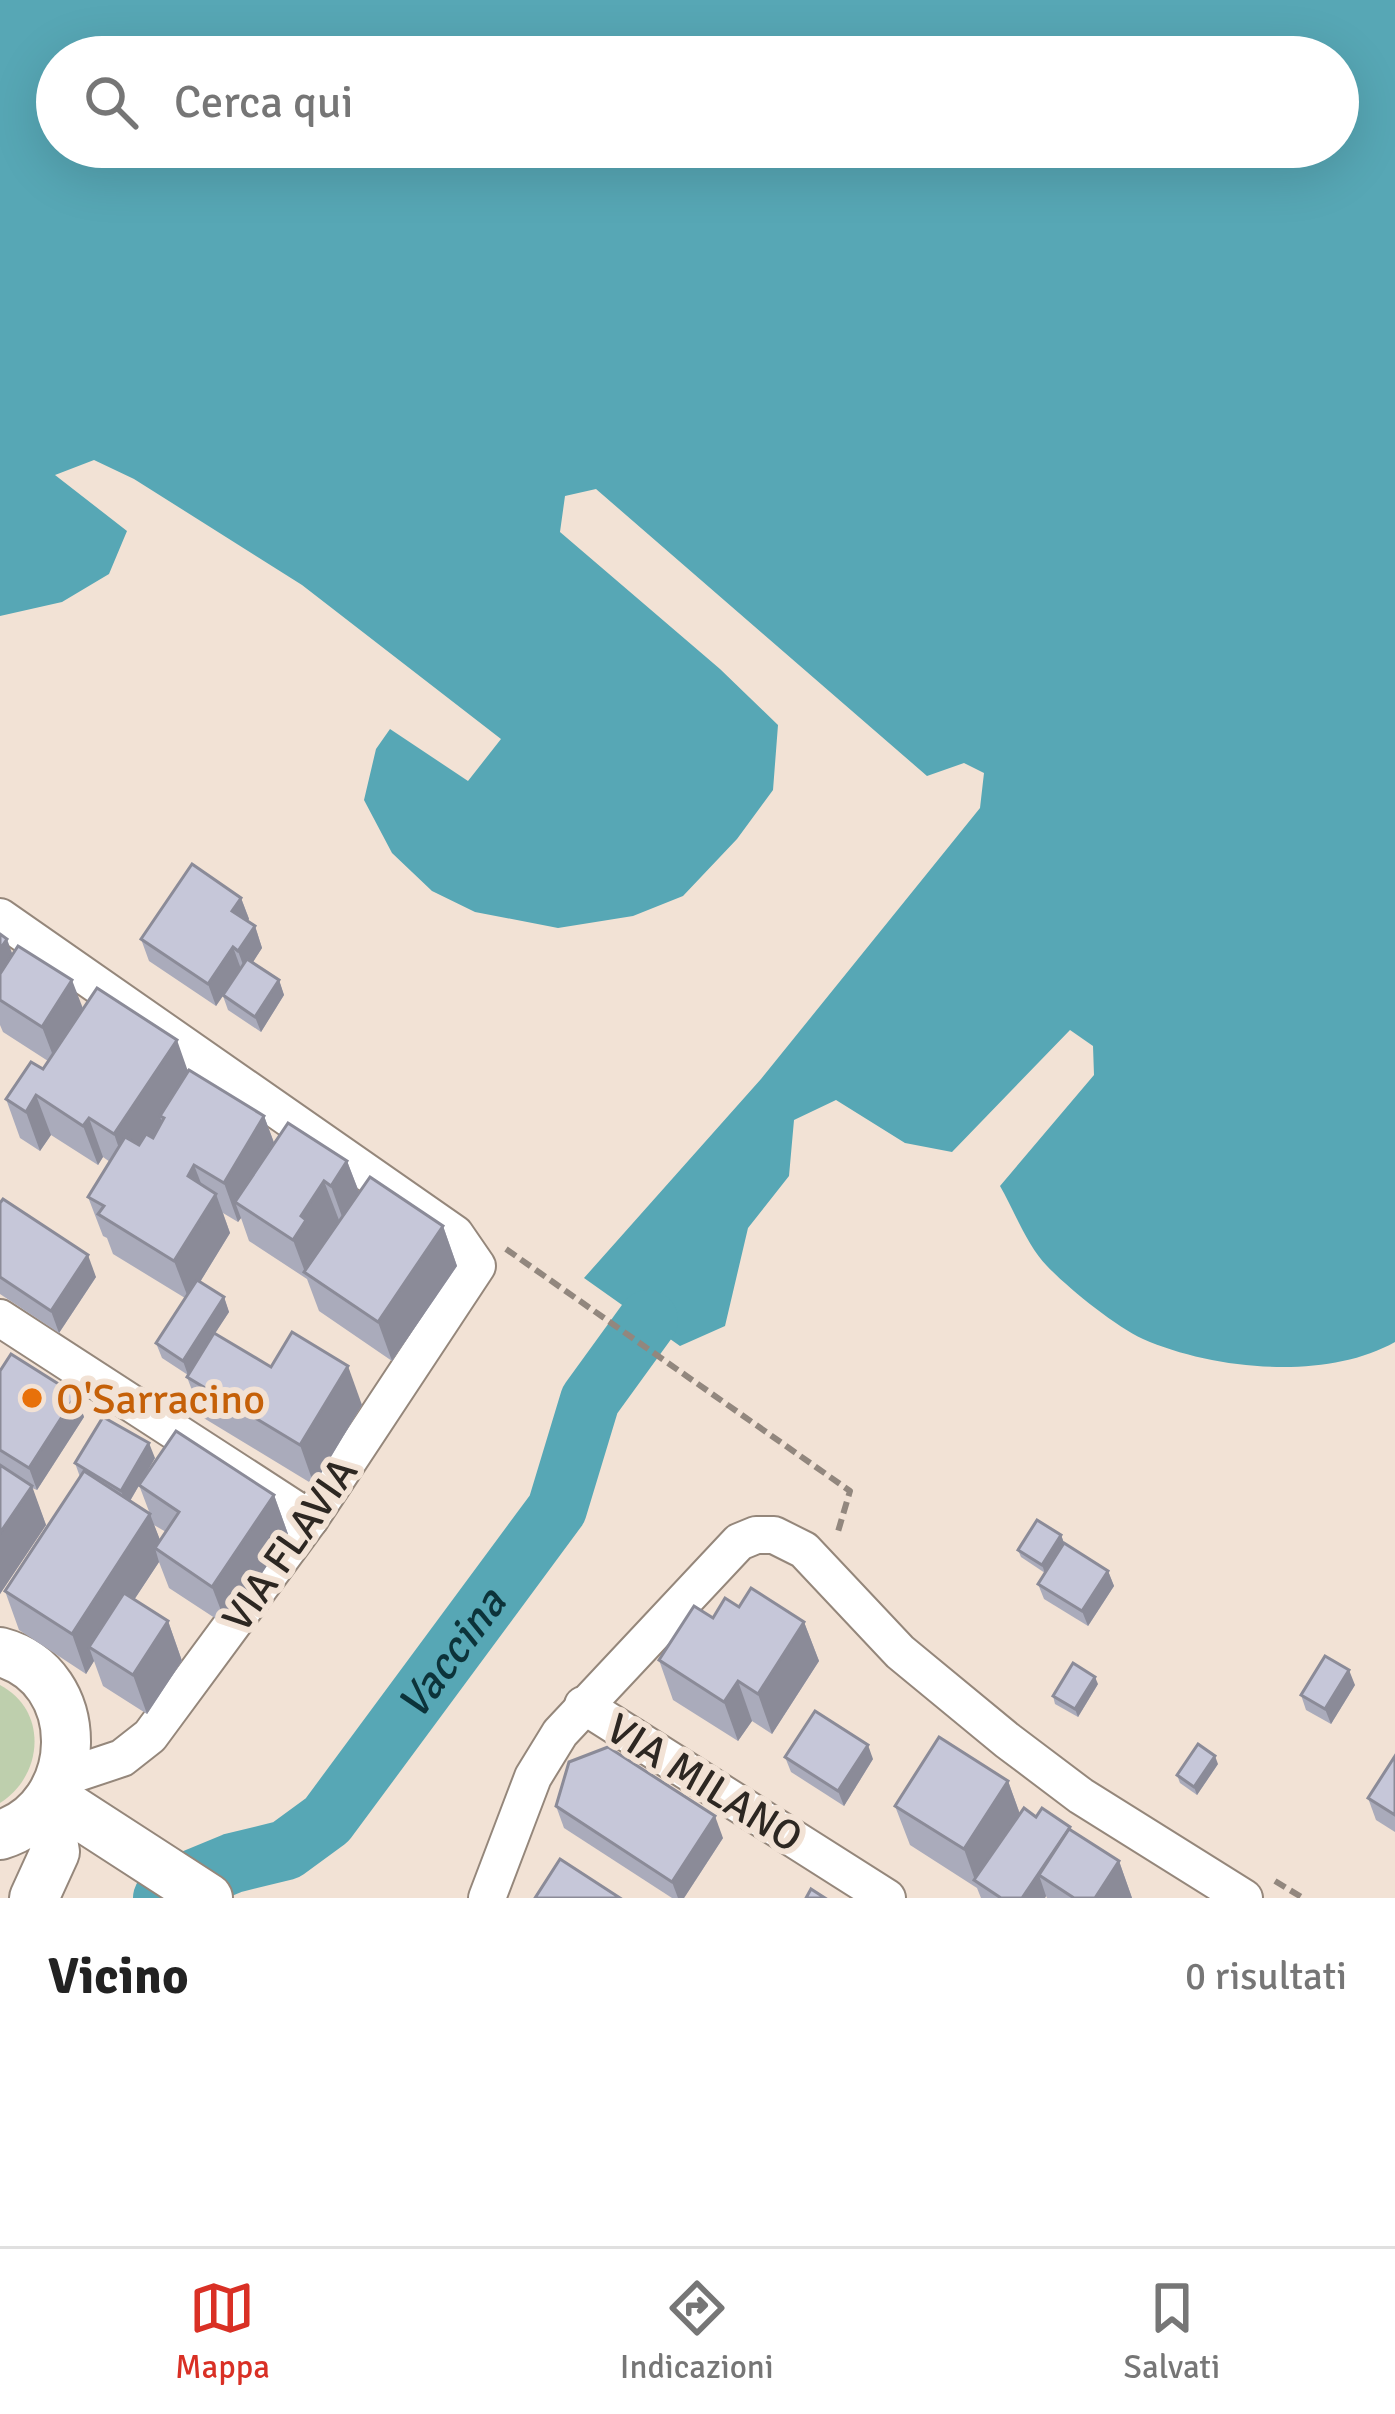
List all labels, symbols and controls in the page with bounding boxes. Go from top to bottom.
search box [36,36,1359,168]
icon: search [78,69,144,135]
text: Cerca qui [174,75,353,130]
place label: O'Sarracino [56,1374,265,1425]
marker: O'Sarracino [19,1385,45,1411]
street label: VIA FLAVIA [212,1448,369,1642]
water label: Vaccina [386,1576,519,1730]
street label: VIA MILANO [597,1703,811,1863]
text: Vicino [48,1945,189,2008]
text: 0 risultati [1185,1952,1347,2000]
tab: Mappa [175,2275,270,2388]
tab: Indicazioni [620,2275,774,2388]
tab: Salvati [1124,2275,1220,2388]

